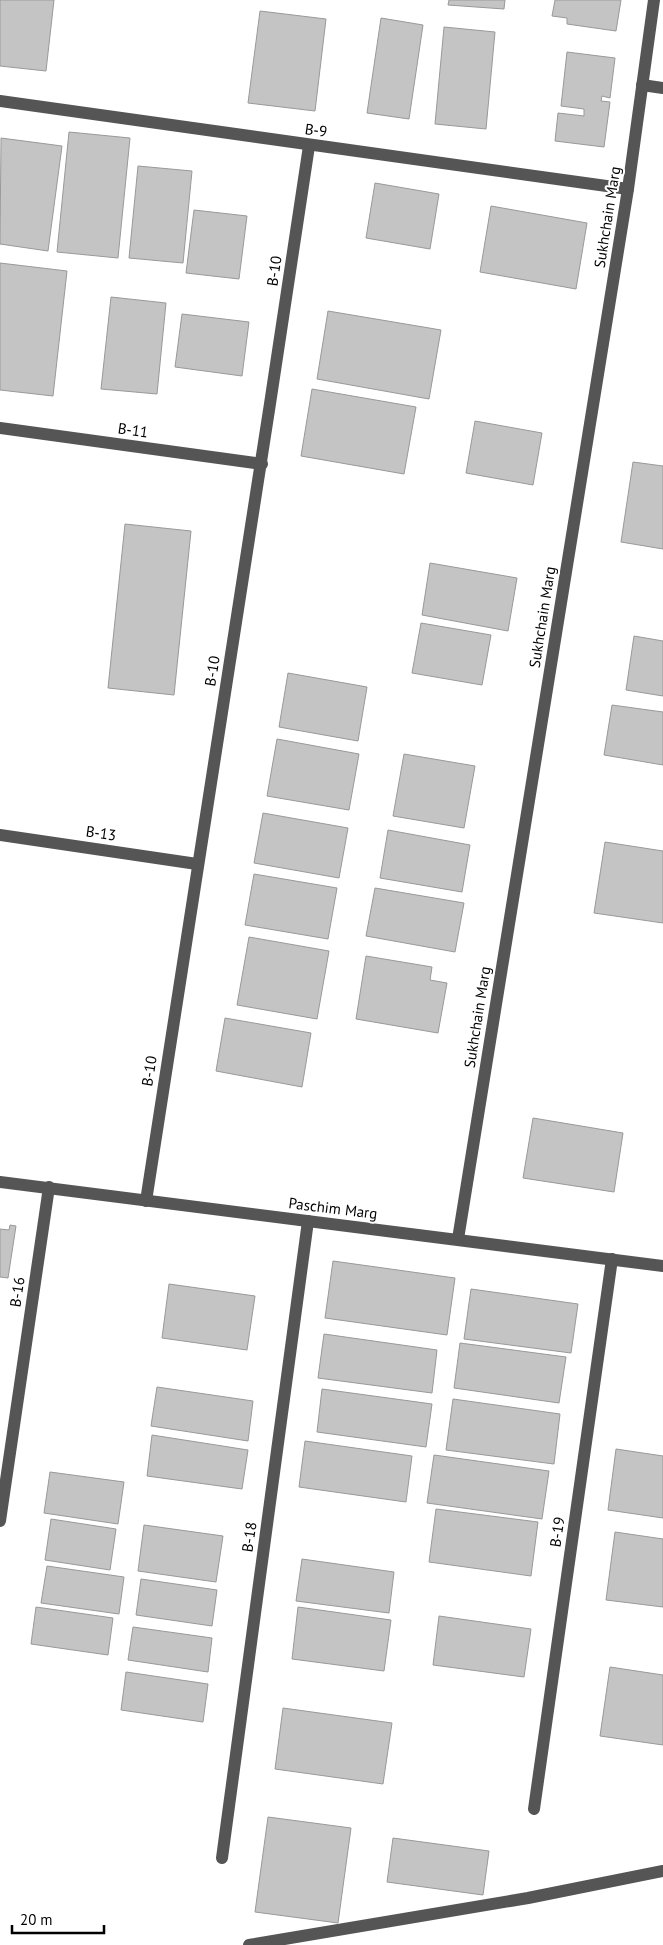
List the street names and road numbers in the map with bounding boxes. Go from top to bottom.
street label: B-9 [304,119,328,141]
street label: Sukhchain Marg [590,165,624,269]
street label: B-10 [262,255,286,287]
street label: B-11 [117,418,149,442]
street label: Sukhchain Marg [525,565,559,669]
street label: B-10 [200,654,224,688]
street label: B-13 [85,821,117,845]
street label: Sukhchain Marg [460,965,494,1069]
street label: B-10 [137,1054,161,1088]
street label: Paschim Marg [288,1193,378,1223]
street label: B-16 [5,1276,29,1308]
street label: B-19 [545,1516,569,1548]
street label: B-18 [237,1521,261,1553]

